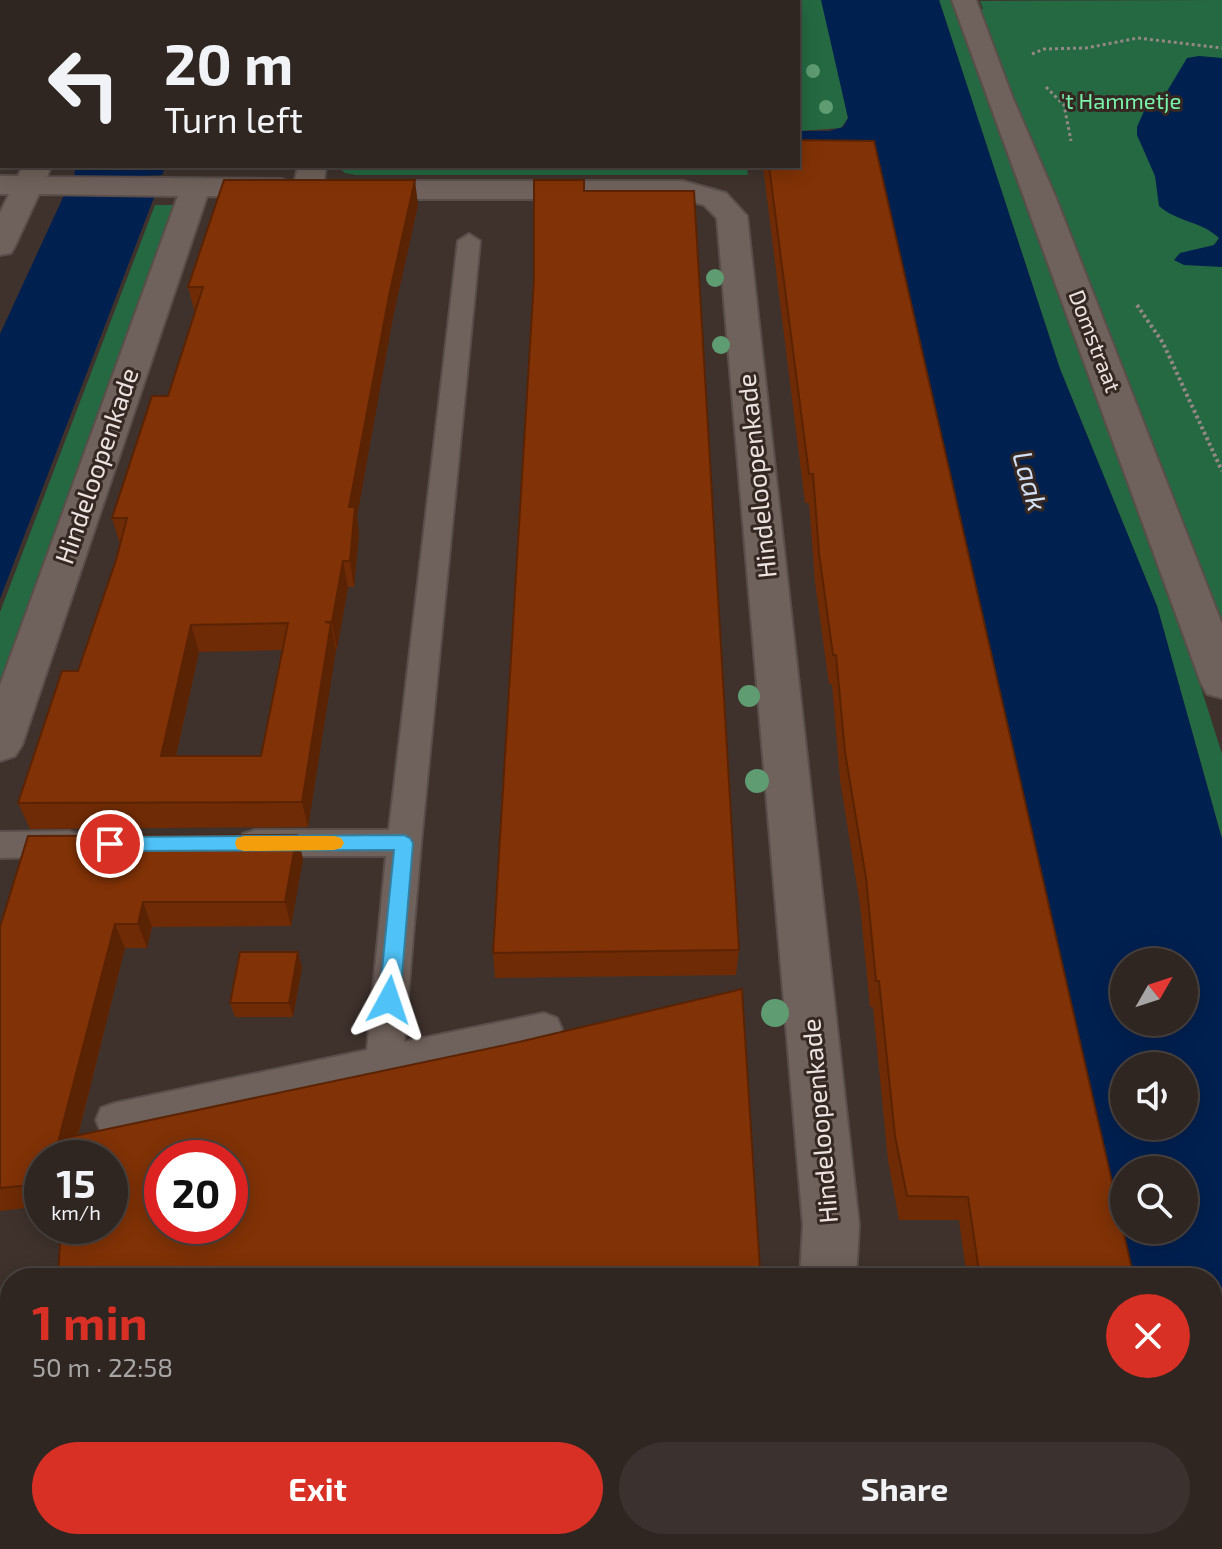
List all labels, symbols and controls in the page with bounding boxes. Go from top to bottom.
text: 20 m [164,29,293,96]
icon: left [32,32,136,136]
park label: 't Hammetje [1061,87,1181,114]
text: Turn left [164,97,303,140]
street label: Domstraat [1065,286,1127,395]
street label: Hindeloopenkade [47,363,144,568]
street label: Hindeloopenkade [729,372,782,580]
water label: Laak [1006,447,1056,515]
pin [76,810,144,878]
icon: arrive [88,822,132,866]
north arrow [1110,948,1198,1036]
map controls [1110,948,1198,1244]
position arrow [347,958,431,1042]
street label: Hindeloopenkade [794,1017,843,1225]
button: sound [1110,1052,1198,1140]
speed limit sign: 20 [144,1140,248,1244]
button: search [1110,1156,1198,1244]
text: 15 [56,1158,96,1206]
text: km/h [51,1200,101,1224]
text: 1 min [32,1292,148,1350]
button: close [1106,1294,1190,1378]
text: 50 m · 22:58 [32,1351,173,1382]
button: Exit [32,1442,603,1534]
button: Share [619,1442,1190,1534]

